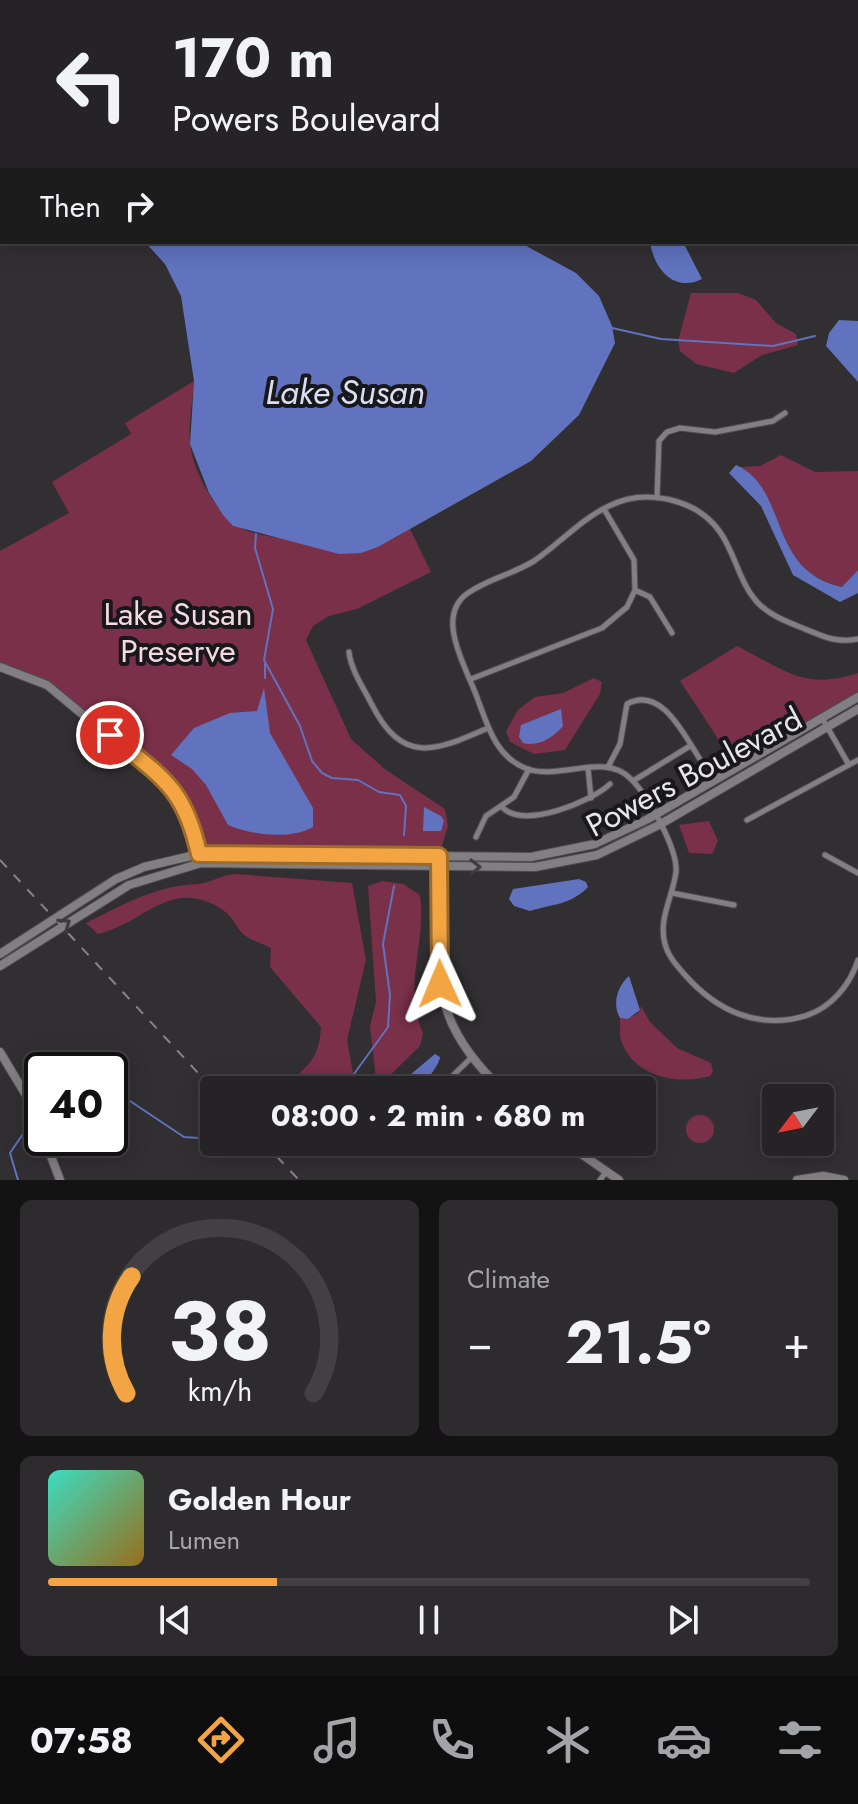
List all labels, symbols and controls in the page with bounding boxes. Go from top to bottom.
text: 170 m [172,17,334,98]
icon: left [40,32,144,136]
text: Powers Boulevard [172,92,441,144]
icon: right [117,184,161,228]
text: Then [40,185,101,228]
water label: Lake Susan [265,368,425,417]
park label: Lake Susan Preserve [104,591,252,674]
street label: Powers Boulevard [578,696,810,848]
pin [76,701,144,769]
icon: arrive [88,713,132,757]
one-way arrow [469,858,482,876]
one-way arrow [57,918,71,933]
position arrow [398,942,482,1026]
speed limit sign: 40 [24,1052,128,1156]
north arrow [762,1084,834,1156]
map controls [762,1084,834,1156]
text: 08:00 · 2 min · 680 m [271,1094,585,1137]
text: Climate [467,1260,550,1298]
text: 38 [168,1271,271,1391]
text: 21.5° [565,1299,711,1386]
text: − [467,1311,493,1375]
text: + [783,1311,810,1375]
text: km/h [187,1370,252,1412]
text: Golden Hour [168,1478,351,1521]
text: Lumen [168,1521,240,1559]
icon: previous [153,1598,197,1642]
icon: pause [407,1598,451,1642]
icon: next [661,1598,705,1642]
icon: directions [193,1712,249,1768]
icon: music [309,1712,365,1768]
icon: phone [424,1712,480,1768]
icon: climate [540,1712,596,1768]
icon: car [656,1712,712,1768]
icon: filters [772,1712,828,1768]
text: 07:58 [30,1714,133,1766]

